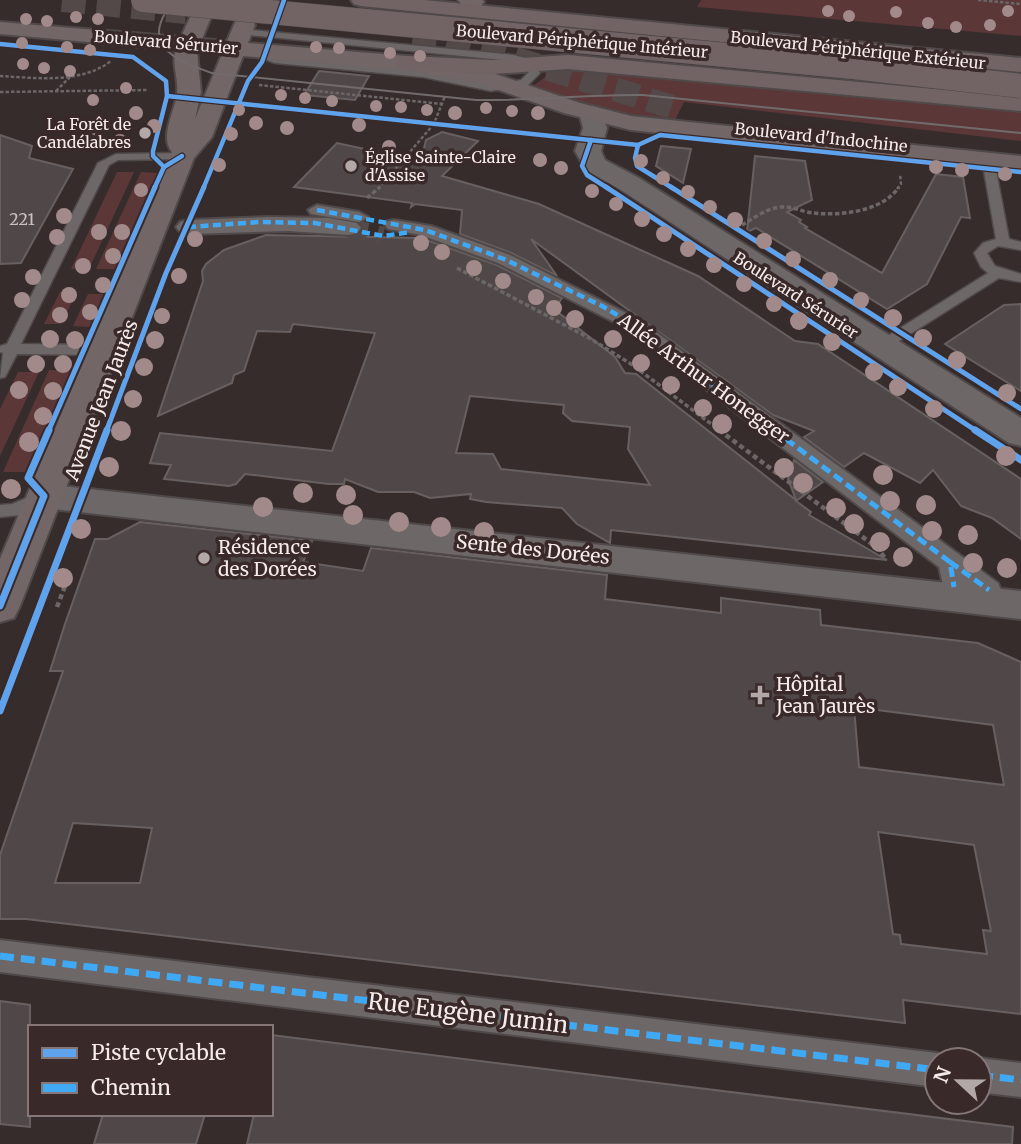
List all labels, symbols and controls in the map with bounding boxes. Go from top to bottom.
street label: Boulevard Périphérique Intérieur [455,20,709,62]
street label: Boulevard Sérurier [93,26,239,58]
street label: Boulevard Périphérique Extérieur [729,27,987,73]
place label: La Forêt de Candélabres [37,114,131,152]
street label: Boulevard d'Indochine [734,118,908,156]
marker: La Forêt de Candélabres [137,125,153,141]
place label: Église Sainte-Claire d'Assise [365,147,516,185]
marker: Église Sainte-Claire d'Assise [343,158,359,174]
house number: 221 [9,209,35,229]
street label: Boulevard Sérurier [730,247,862,343]
street label: Allée Arthur Honegger [613,307,795,449]
street label: Avenue Jean Jaurès [59,316,143,485]
street label: Sente des Dorées [455,529,611,569]
place label: Résidence des Dorées [218,535,317,581]
marker: Résidence des Dorées [196,550,212,566]
place label: Hôpital Jean Jaurès [775,672,875,718]
marker: Hôpital Jean Jaurès [750,685,770,705]
street label: Rue Eugène Jumin [366,986,570,1039]
legend [28,1025,273,1116]
text: Piste cyclable [91,1039,226,1066]
north arrow [923,1046,993,1116]
text: N [928,1063,956,1086]
text: Chemin [91,1074,171,1101]

